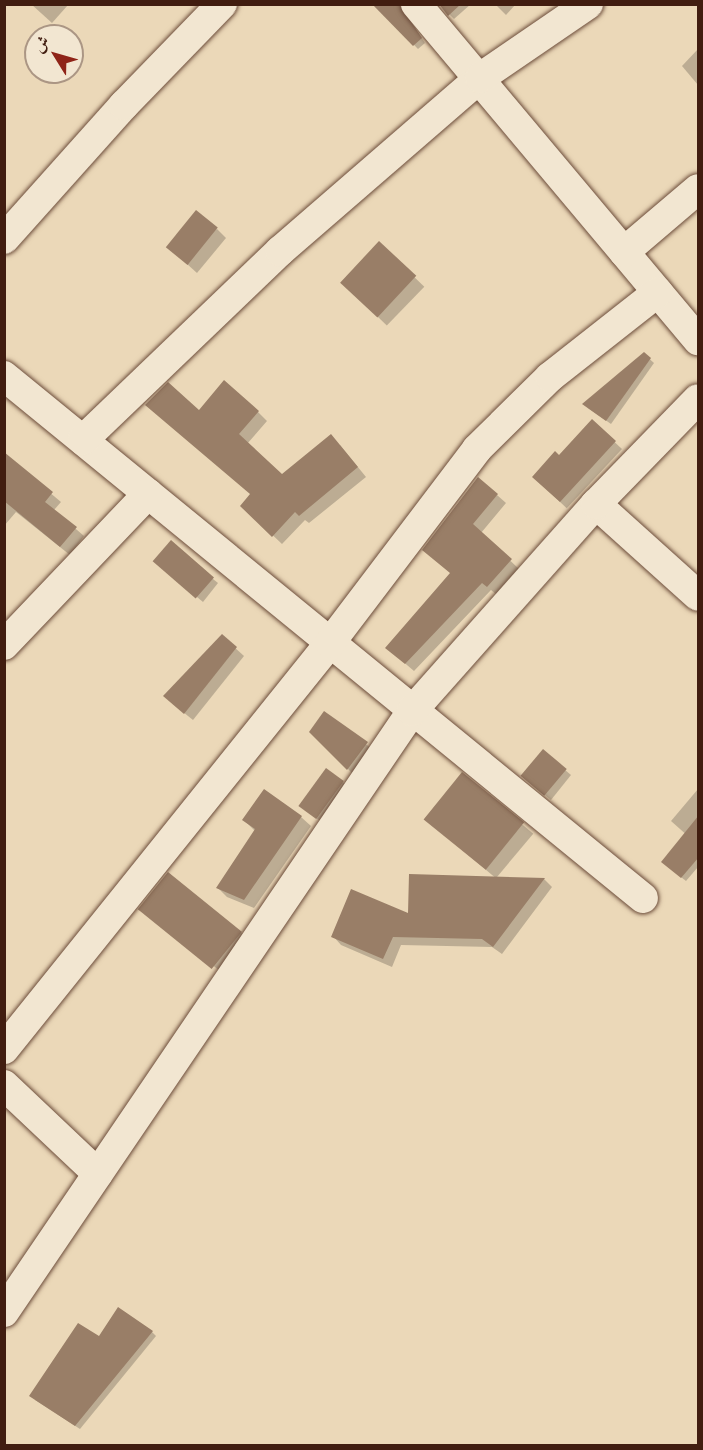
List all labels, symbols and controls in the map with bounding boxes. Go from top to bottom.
north arrow [24,24,84,84]
text: ش [28,31,55,57]

